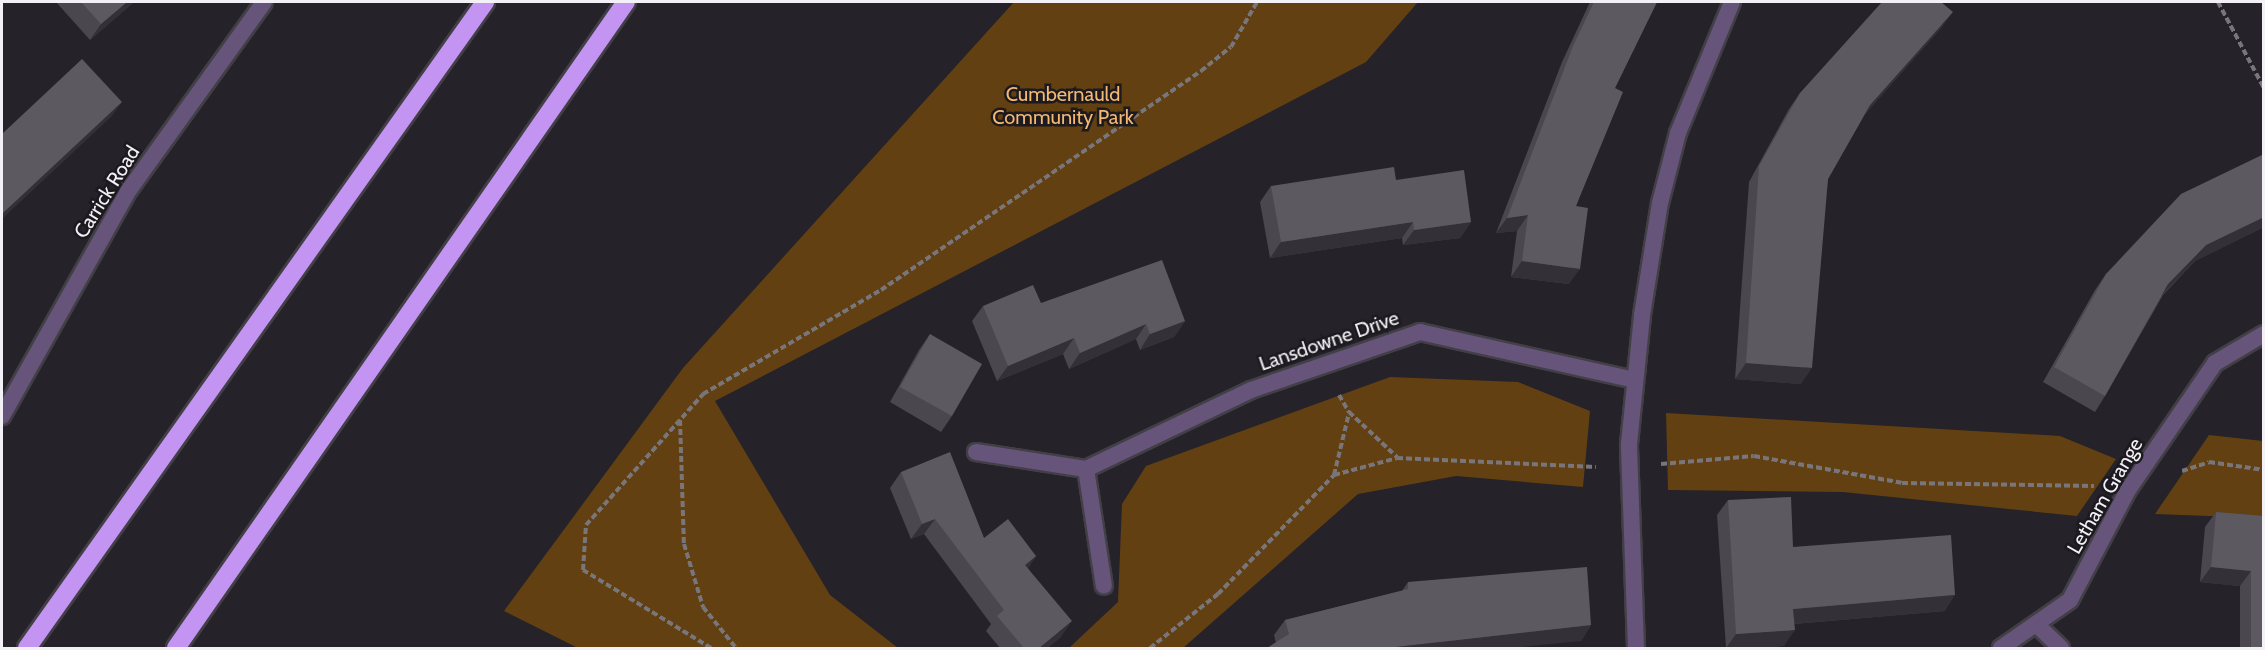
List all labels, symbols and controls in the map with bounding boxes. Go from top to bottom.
park label: Cumbernauld Community Park [992,82,1134,129]
street label: Carrick Road [69,141,145,243]
street label: Lansdowne Drive [1256,306,1402,376]
street label: Letham Grange [2062,434,2148,558]

